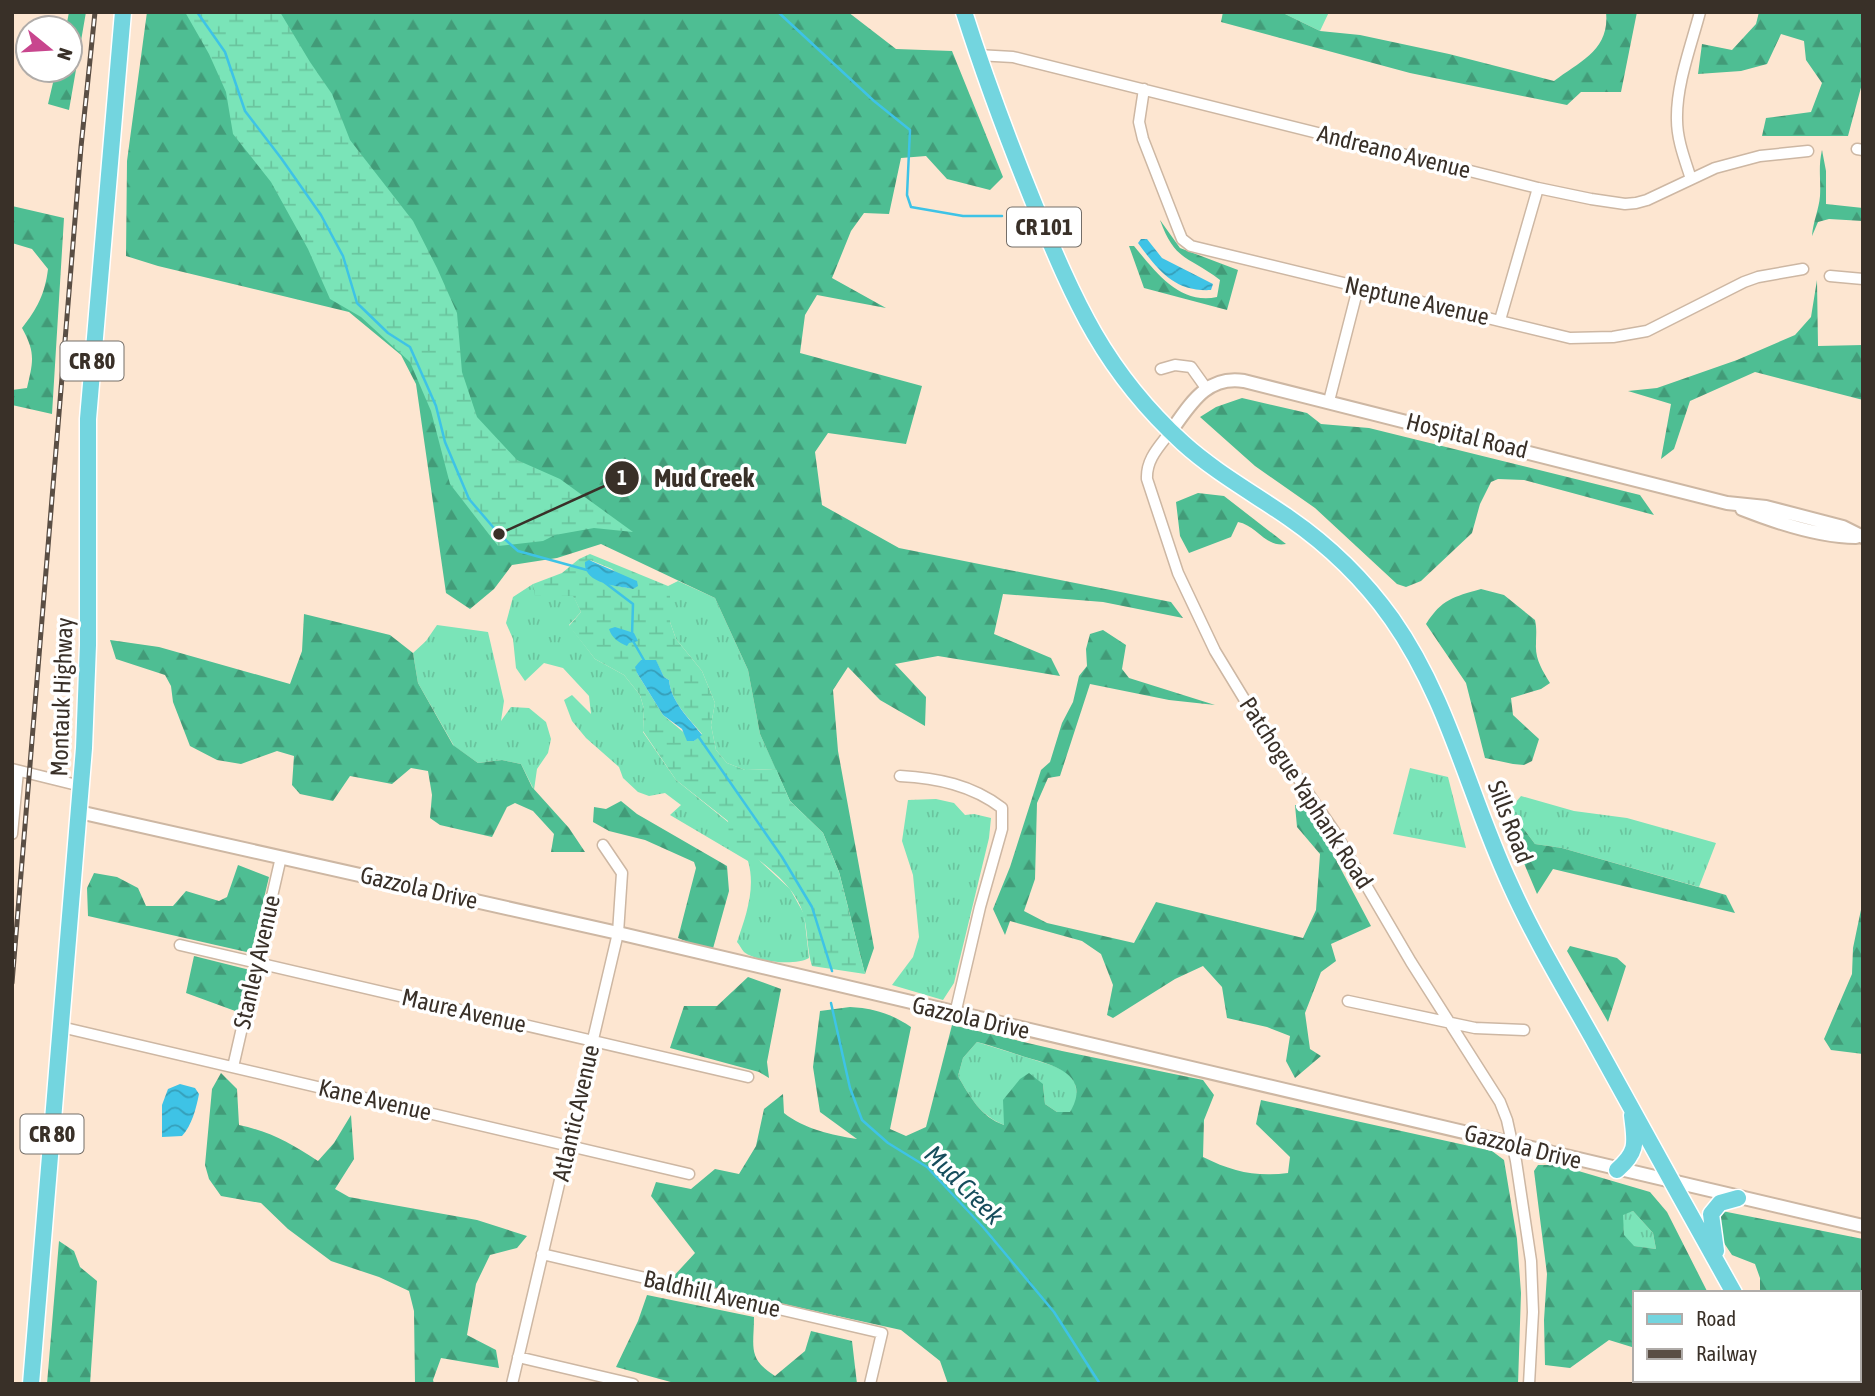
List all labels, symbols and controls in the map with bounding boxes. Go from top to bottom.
north arrow [14,14,84,84]
text: N [53,46,77,63]
street label: Andreano Avenue [1315,119,1473,184]
road number: CR 101 [1007,208,1081,246]
street label: Neptune Avenue [1342,271,1492,330]
road number: CR 80 [60,342,124,380]
street label: Hospital Road [1404,407,1531,464]
callout: Mud Creek [605,454,768,501]
text: Mud Creek [654,463,755,493]
text: 1 [617,465,627,489]
street label: Montauk Highway [45,617,78,777]
street label: Patchogue Yaphank Road [1234,692,1378,894]
street label: Sills Road [1482,777,1538,867]
street label: Gazzola Drive [358,861,480,914]
street label: Stanley Avenue [228,893,285,1031]
street label: Maure Avenue [399,983,529,1038]
street label: Gazzola Drive [910,991,1032,1044]
street label: Atlantic Avenue [547,1042,604,1184]
street label: Kane Avenue [316,1073,434,1126]
road number: CR 80 [20,1114,84,1154]
street label: Gazzola Drive [1462,1119,1584,1174]
water label: Mud Creek [918,1139,1010,1231]
street label: Baldhill Avenue [641,1265,783,1322]
legend [1633,1291,1861,1382]
text: Road [1696,1306,1736,1330]
text: Railway [1696,1341,1758,1365]

